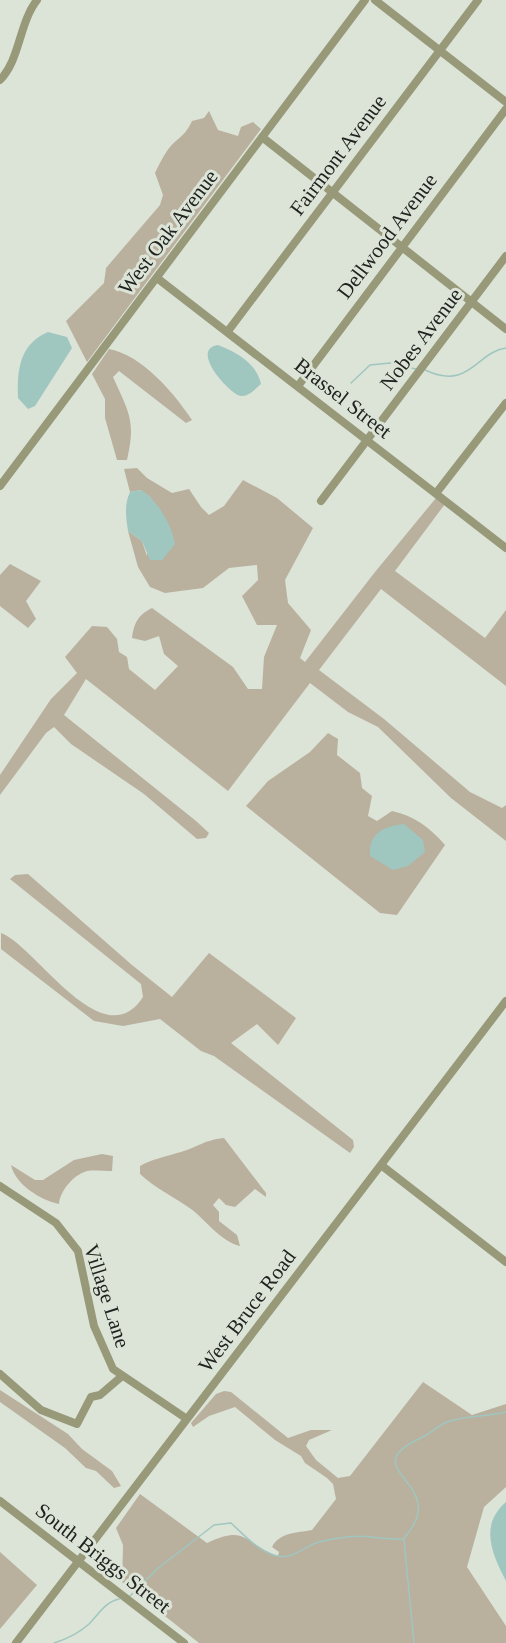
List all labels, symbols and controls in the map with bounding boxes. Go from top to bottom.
street label: Fairmont Avenue [285,90,391,220]
street label: West Oak Avenue [113,165,223,299]
street label: Dellwood Avenue [332,169,442,303]
street label: Nobes Avenue [375,283,467,395]
street label: Brassel Street [290,353,396,443]
street label: Village Lane [79,1241,135,1351]
street label: West Bruce Road [193,1245,301,1377]
street label: South Briggs Street [31,1498,175,1618]

